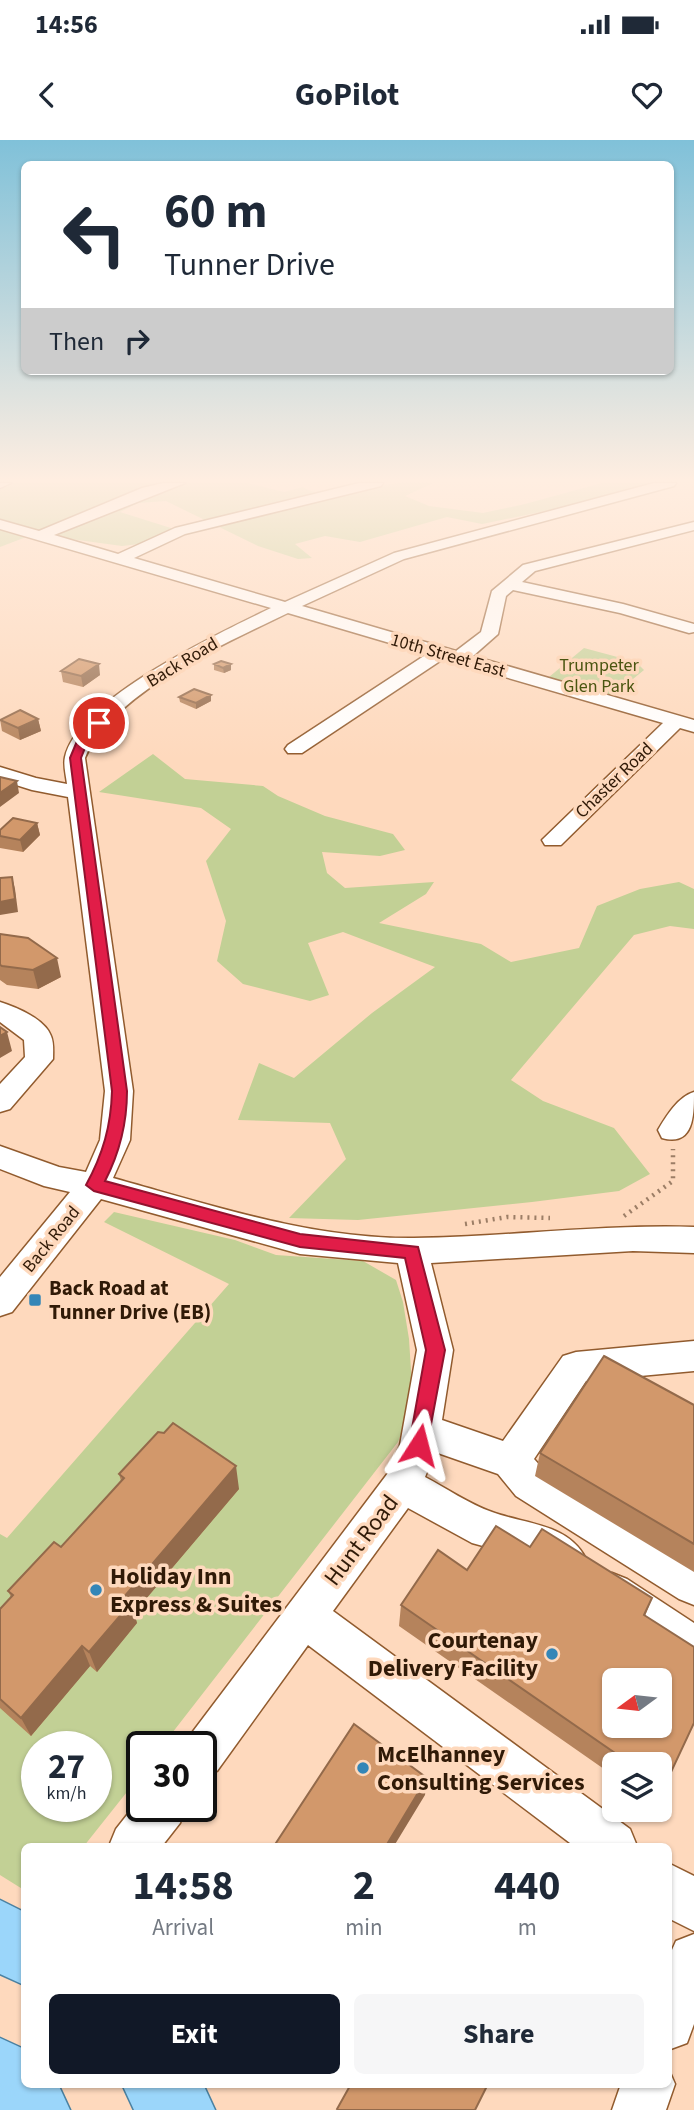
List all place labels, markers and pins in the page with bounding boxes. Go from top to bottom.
pin [69,693,129,753]
place label: Back Road at Tunner Drive (EB) [49,1273,211,1327]
marker: Back Road at Tunner Drive (EB) [27,1292,43,1308]
place label: Holiday Inn Express & Suites [110,1559,282,1622]
marker: Holiday Inn Express & Suites [88,1582,104,1598]
place label: Courtenay Delivery Facility [368,1623,538,1686]
marker: Courtenay Delivery Facility [544,1646,560,1662]
place label: McElhanney Consulting Services [377,1737,585,1800]
marker: McElhanney Consulting Services [355,1760,371,1776]

